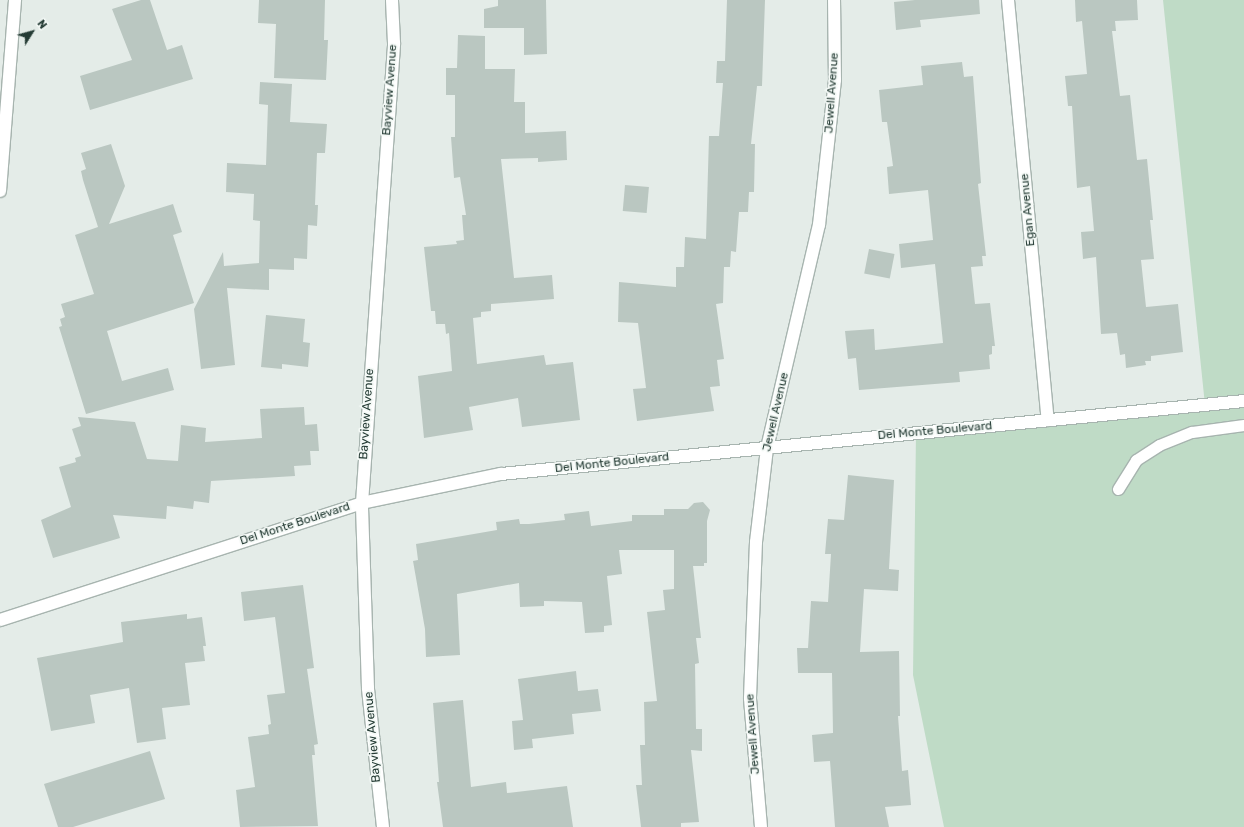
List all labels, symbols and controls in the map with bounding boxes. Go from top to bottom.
north arrow [12,12,52,52]
text: N [34,17,50,32]
street label: Bayview Avenue [380,44,400,136]
street label: Jewell Avenue [822,52,842,134]
street label: Egan Avenue [1018,173,1038,247]
street label: Bayview Avenue [357,368,377,460]
street label: Jewell Avenue [760,371,792,453]
street label: Del Monte Boulevard [877,419,993,443]
street label: Del Monte Boulevard [554,450,670,476]
street label: Del Monte Boulevard [238,499,352,549]
street label: Bayview Avenue [362,691,384,783]
street label: Jewell Avenue [743,693,763,775]

